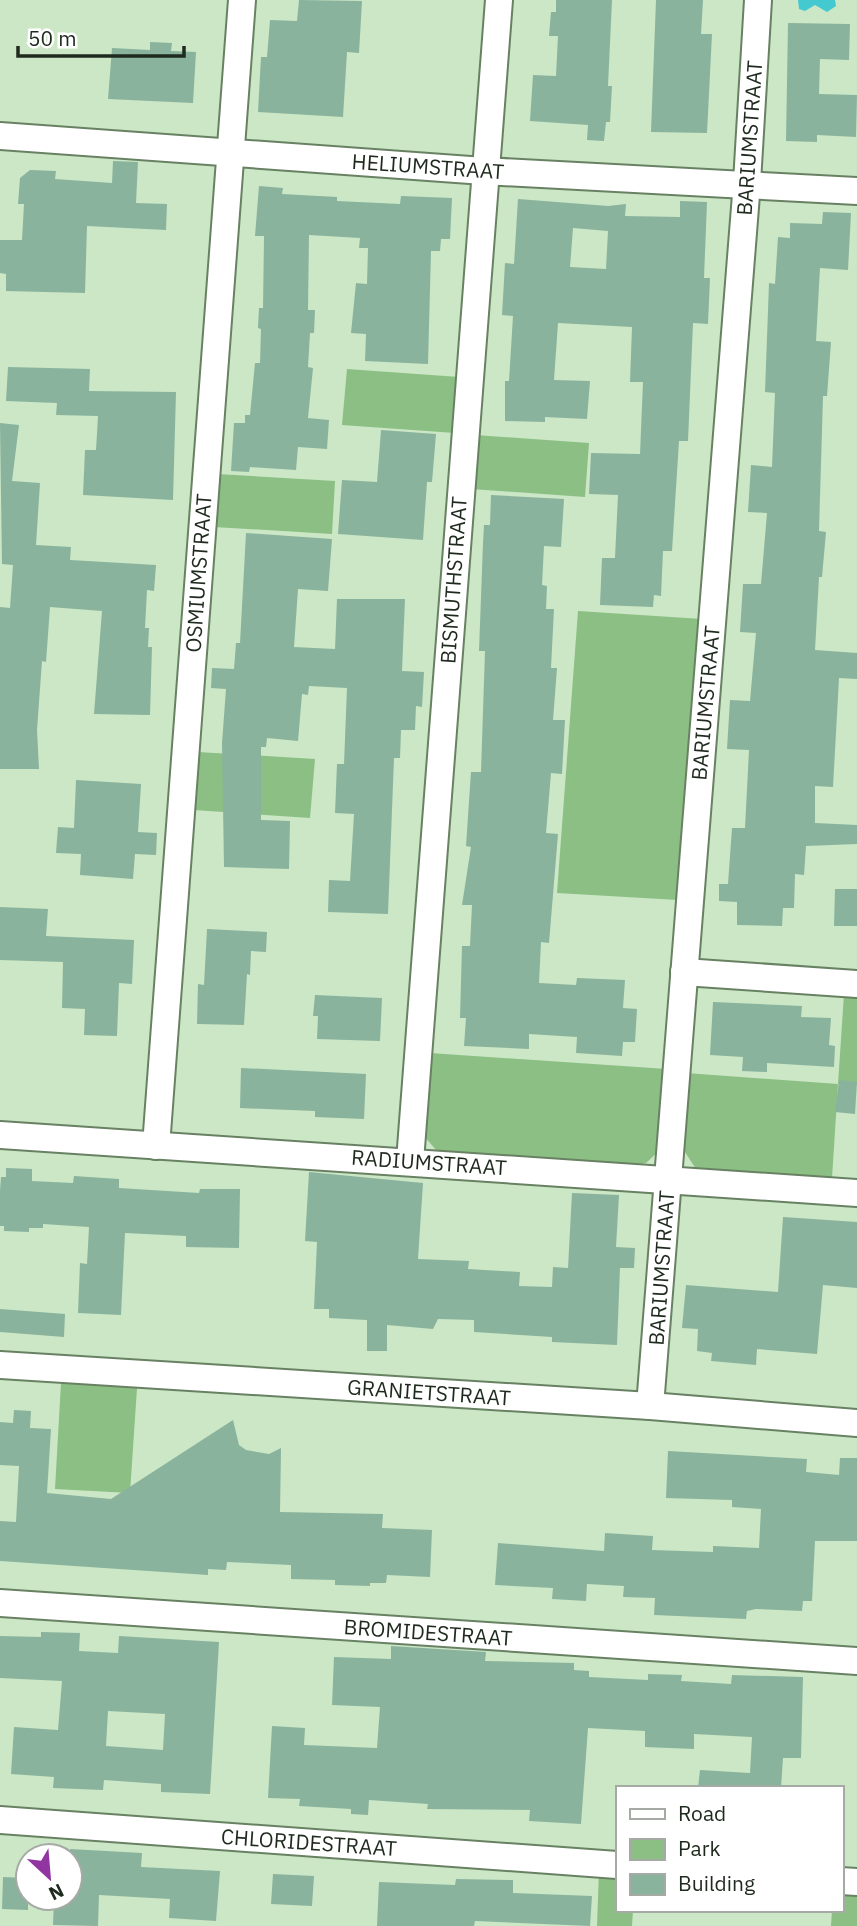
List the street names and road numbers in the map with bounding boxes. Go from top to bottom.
street label: BARIUMSTRAAT [730,60,768,216]
street label: HELIUMSTRAAT [351,147,505,185]
street label: OSMIUMSTRAAT [178,493,218,653]
street label: BISMUTHSTRAAT [433,495,473,665]
street label: BARIUMSTRAAT [684,624,726,782]
street label: RADIUMSTRAAT [350,1143,508,1181]
street label: BARIUMSTRAAT [642,1190,680,1346]
street label: GRANIETSTRAAT [346,1372,512,1412]
street label: BROMIDESTRAAT [343,1612,513,1652]
street label: CHLORIDESTRAAT [220,1822,398,1862]

